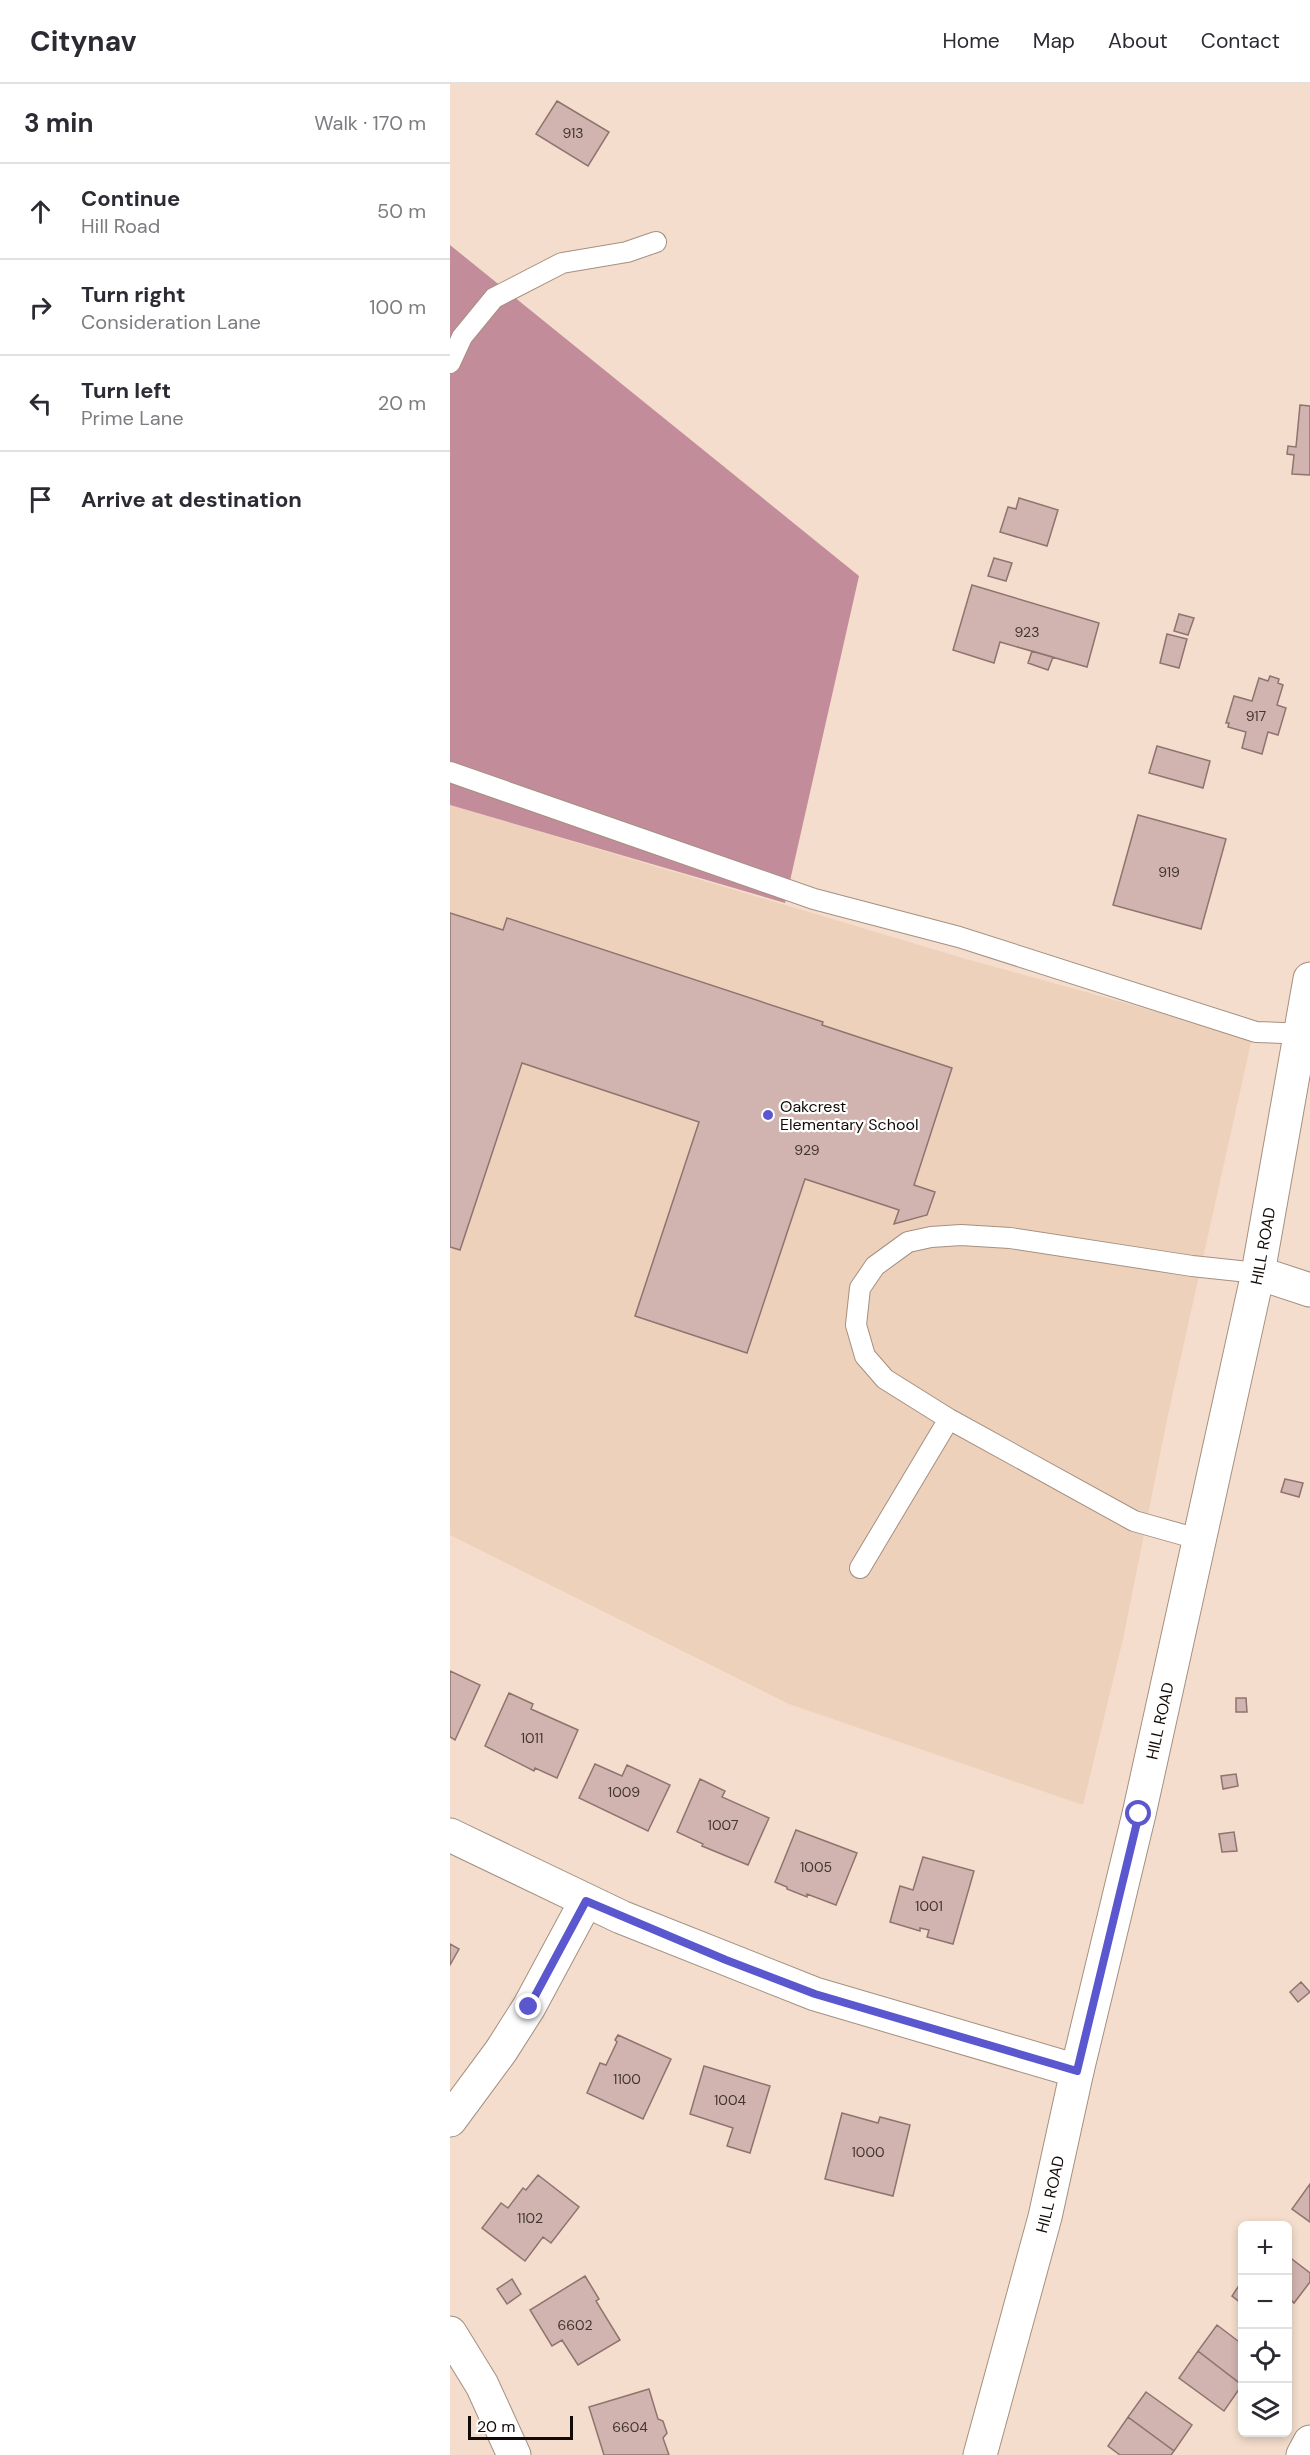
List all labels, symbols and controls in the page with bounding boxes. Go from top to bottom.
text: Citynav [30,23,136,60]
text: Home [942,27,1000,55]
text: Map [1033,27,1075,55]
text: About [1108,27,1168,55]
text: Contact [1201,27,1280,55]
text: 3 min [24,106,93,140]
text: Walk · 170 m [314,110,426,136]
house number: 913 [562,124,584,142]
text: Continue [81,184,180,213]
icon: ahead [24,195,57,228]
text: 50 m [377,198,426,224]
text: Hill Road [81,213,160,239]
text: Turn right [81,280,186,309]
icon: right [24,291,57,324]
text: 100 m [369,294,426,320]
text: Consideration Lane [81,309,261,335]
text: Turn left [81,376,171,405]
icon: left [24,387,57,420]
text: 20 m [378,390,426,416]
text: Prime Lane [81,405,184,431]
icon: arrive [24,483,57,516]
text: Arrive at destination [81,485,302,514]
house number: 923 [1015,623,1039,641]
house number: 917 [1246,707,1266,725]
house number: 919 [1158,863,1180,881]
place label: Oakcrest Elementary School [780,1096,918,1135]
marker: Oakcrest Elementary School [761,1108,775,1122]
house number: 929 [794,1141,820,1159]
street label: HILL ROAD [1245,1205,1280,1287]
street label: HILL ROAD [1141,1680,1178,1761]
house number: 1011 [521,1729,543,1747]
house number: 1009 [608,1783,640,1801]
route start [1125,1800,1151,1826]
house number: 1007 [708,1816,738,1834]
house number: 1005 [800,1858,832,1876]
house number: 1001 [915,1897,943,1915]
route end [515,1993,541,2019]
house number: 1100 [613,2070,641,2088]
house number: 1004 [714,2091,747,2109]
house number: 1000 [851,2143,885,2161]
street label: HILL ROAD [1031,2154,1069,2235]
house number: 1102 [517,2209,543,2227]
map controls [1238,2221,1292,2437]
button: + [1238,2221,1292,2275]
button: − [1238,2275,1292,2329]
house number: 6602 [557,2316,593,2334]
button: locate [1238,2329,1292,2383]
button: layers [1238,2383,1292,2437]
scale bar [468,2413,573,2440]
text: 20 m [477,2416,516,2437]
house number: 6604 [612,2418,648,2436]

